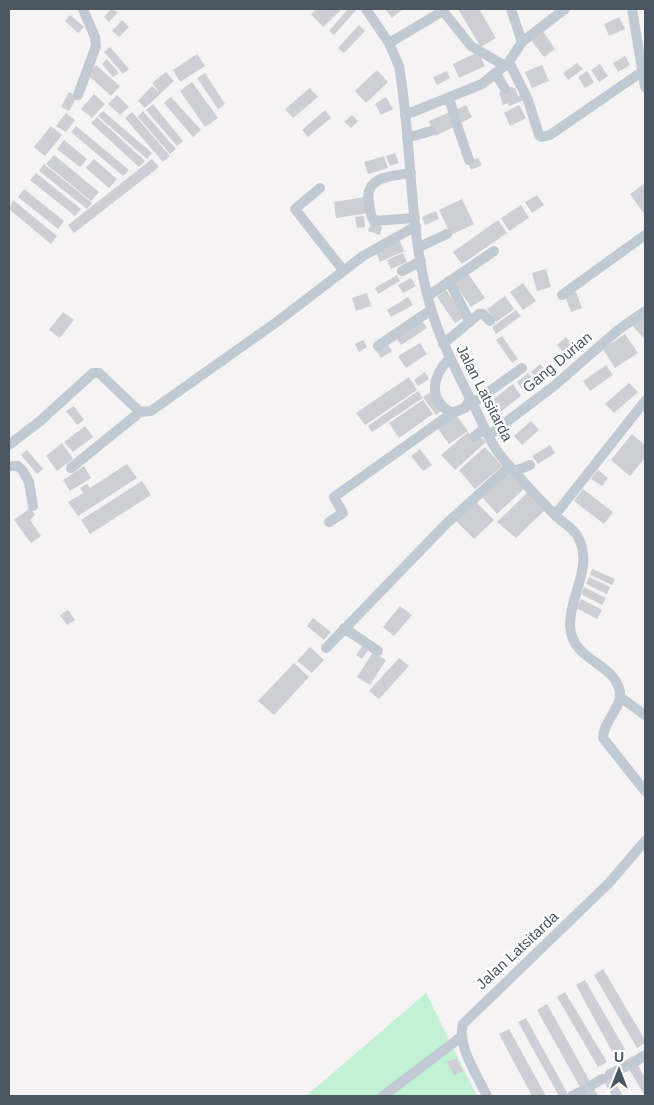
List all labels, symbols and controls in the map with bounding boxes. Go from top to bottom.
street label: Gang Durian [519,328,595,396]
street label: Jalan Latsitarda [453,342,517,445]
street label: Jalan Latsitarda [472,907,562,992]
north arrow [594,1045,644,1095]
text: U [614,1049,624,1065]

